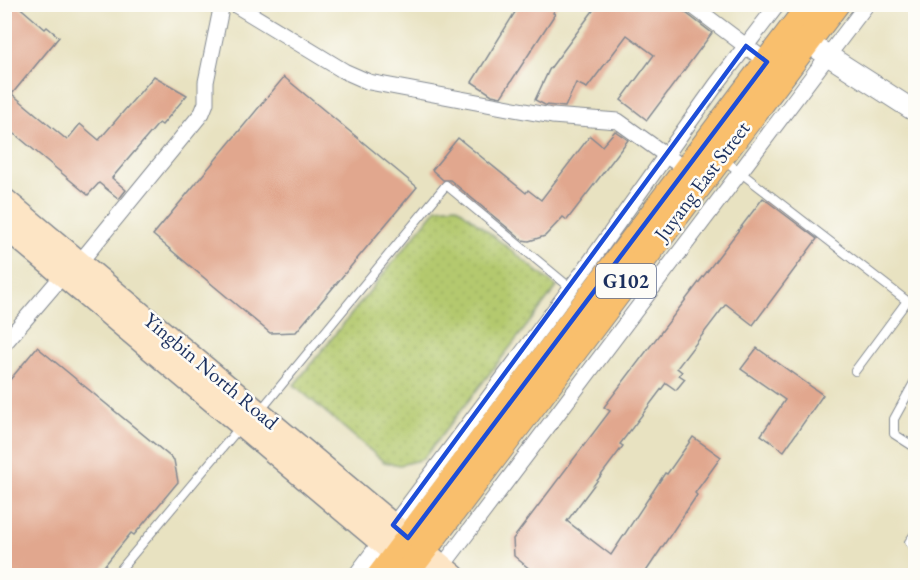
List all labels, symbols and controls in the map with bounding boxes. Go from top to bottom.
street label: Juyang East Street [646,115,756,248]
road number: G102 [596,264,656,298]
street label: Yingbin North Road [138,306,285,435]

